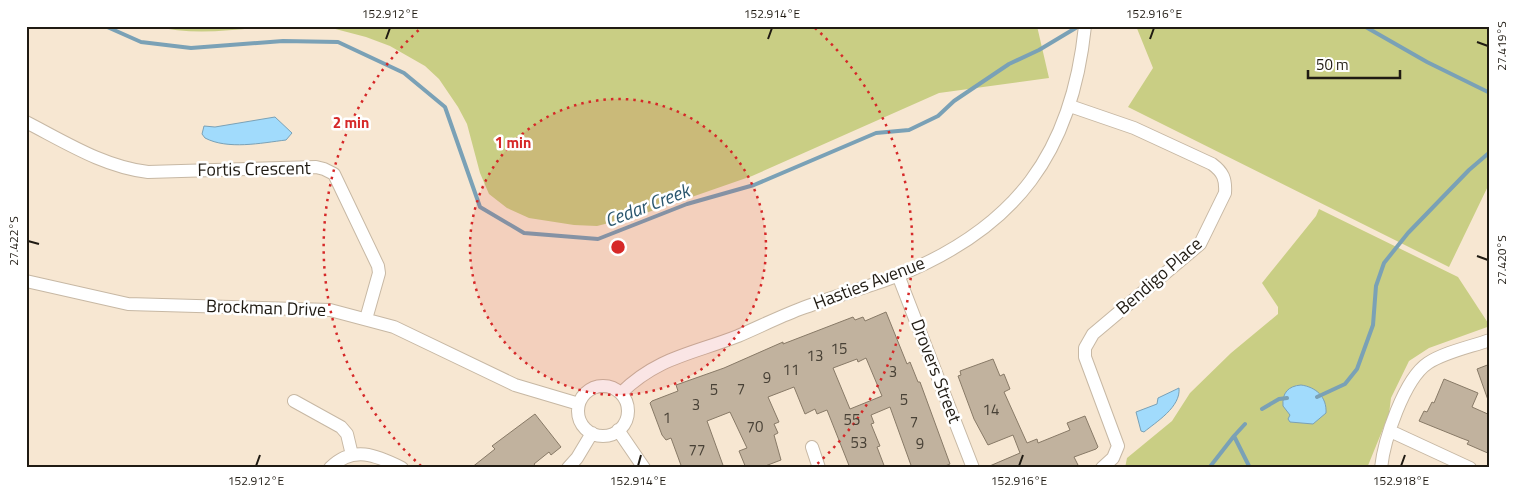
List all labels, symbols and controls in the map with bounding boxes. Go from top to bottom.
text: 152.912°E [362,4,418,23]
text: 152.914°E [744,4,800,23]
text: 152.916°E [1126,4,1182,23]
text: 27.419°S [1492,21,1511,71]
scale bar [1308,48,1401,80]
text: 50 m [1316,53,1349,76]
text: 2 min [333,111,369,134]
text: 1 min [495,131,531,154]
street label: Fortis Crescent [197,154,312,183]
water label: Cedar Creek [600,174,696,234]
text: 27.422°S [4,216,23,266]
street label: Bendigo Place [1110,230,1208,321]
text: 27.420°S [1492,235,1511,285]
centre of rings [609,238,627,256]
street label: Hasties Avenue [809,249,929,316]
street label: Brockman Drive [205,292,327,323]
street label: Drovers Street [904,315,969,427]
house number: 15 [831,337,847,360]
house number: 13 [807,344,823,367]
house number: 11 [783,358,799,381]
house number: 3 [889,360,897,383]
house number: 9 [763,366,771,389]
house number: 7 [737,377,745,400]
house number: 5 [710,378,718,401]
house number: 5 [900,388,908,411]
house number: 3 [692,393,700,416]
house number: 14 [983,398,999,421]
house number: 1 [663,406,671,429]
house number: 55 [844,408,860,431]
house number: 7 [910,410,918,433]
house number: 70 [747,415,763,438]
house number: 53 [851,431,867,454]
house number: 9 [916,432,924,455]
house number: 77 [689,438,705,461]
text: 152.912°E [228,471,284,490]
text: 152.914°E [610,471,666,490]
text: 152.916°E [991,471,1047,490]
text: 152.918°E [1373,471,1429,490]

